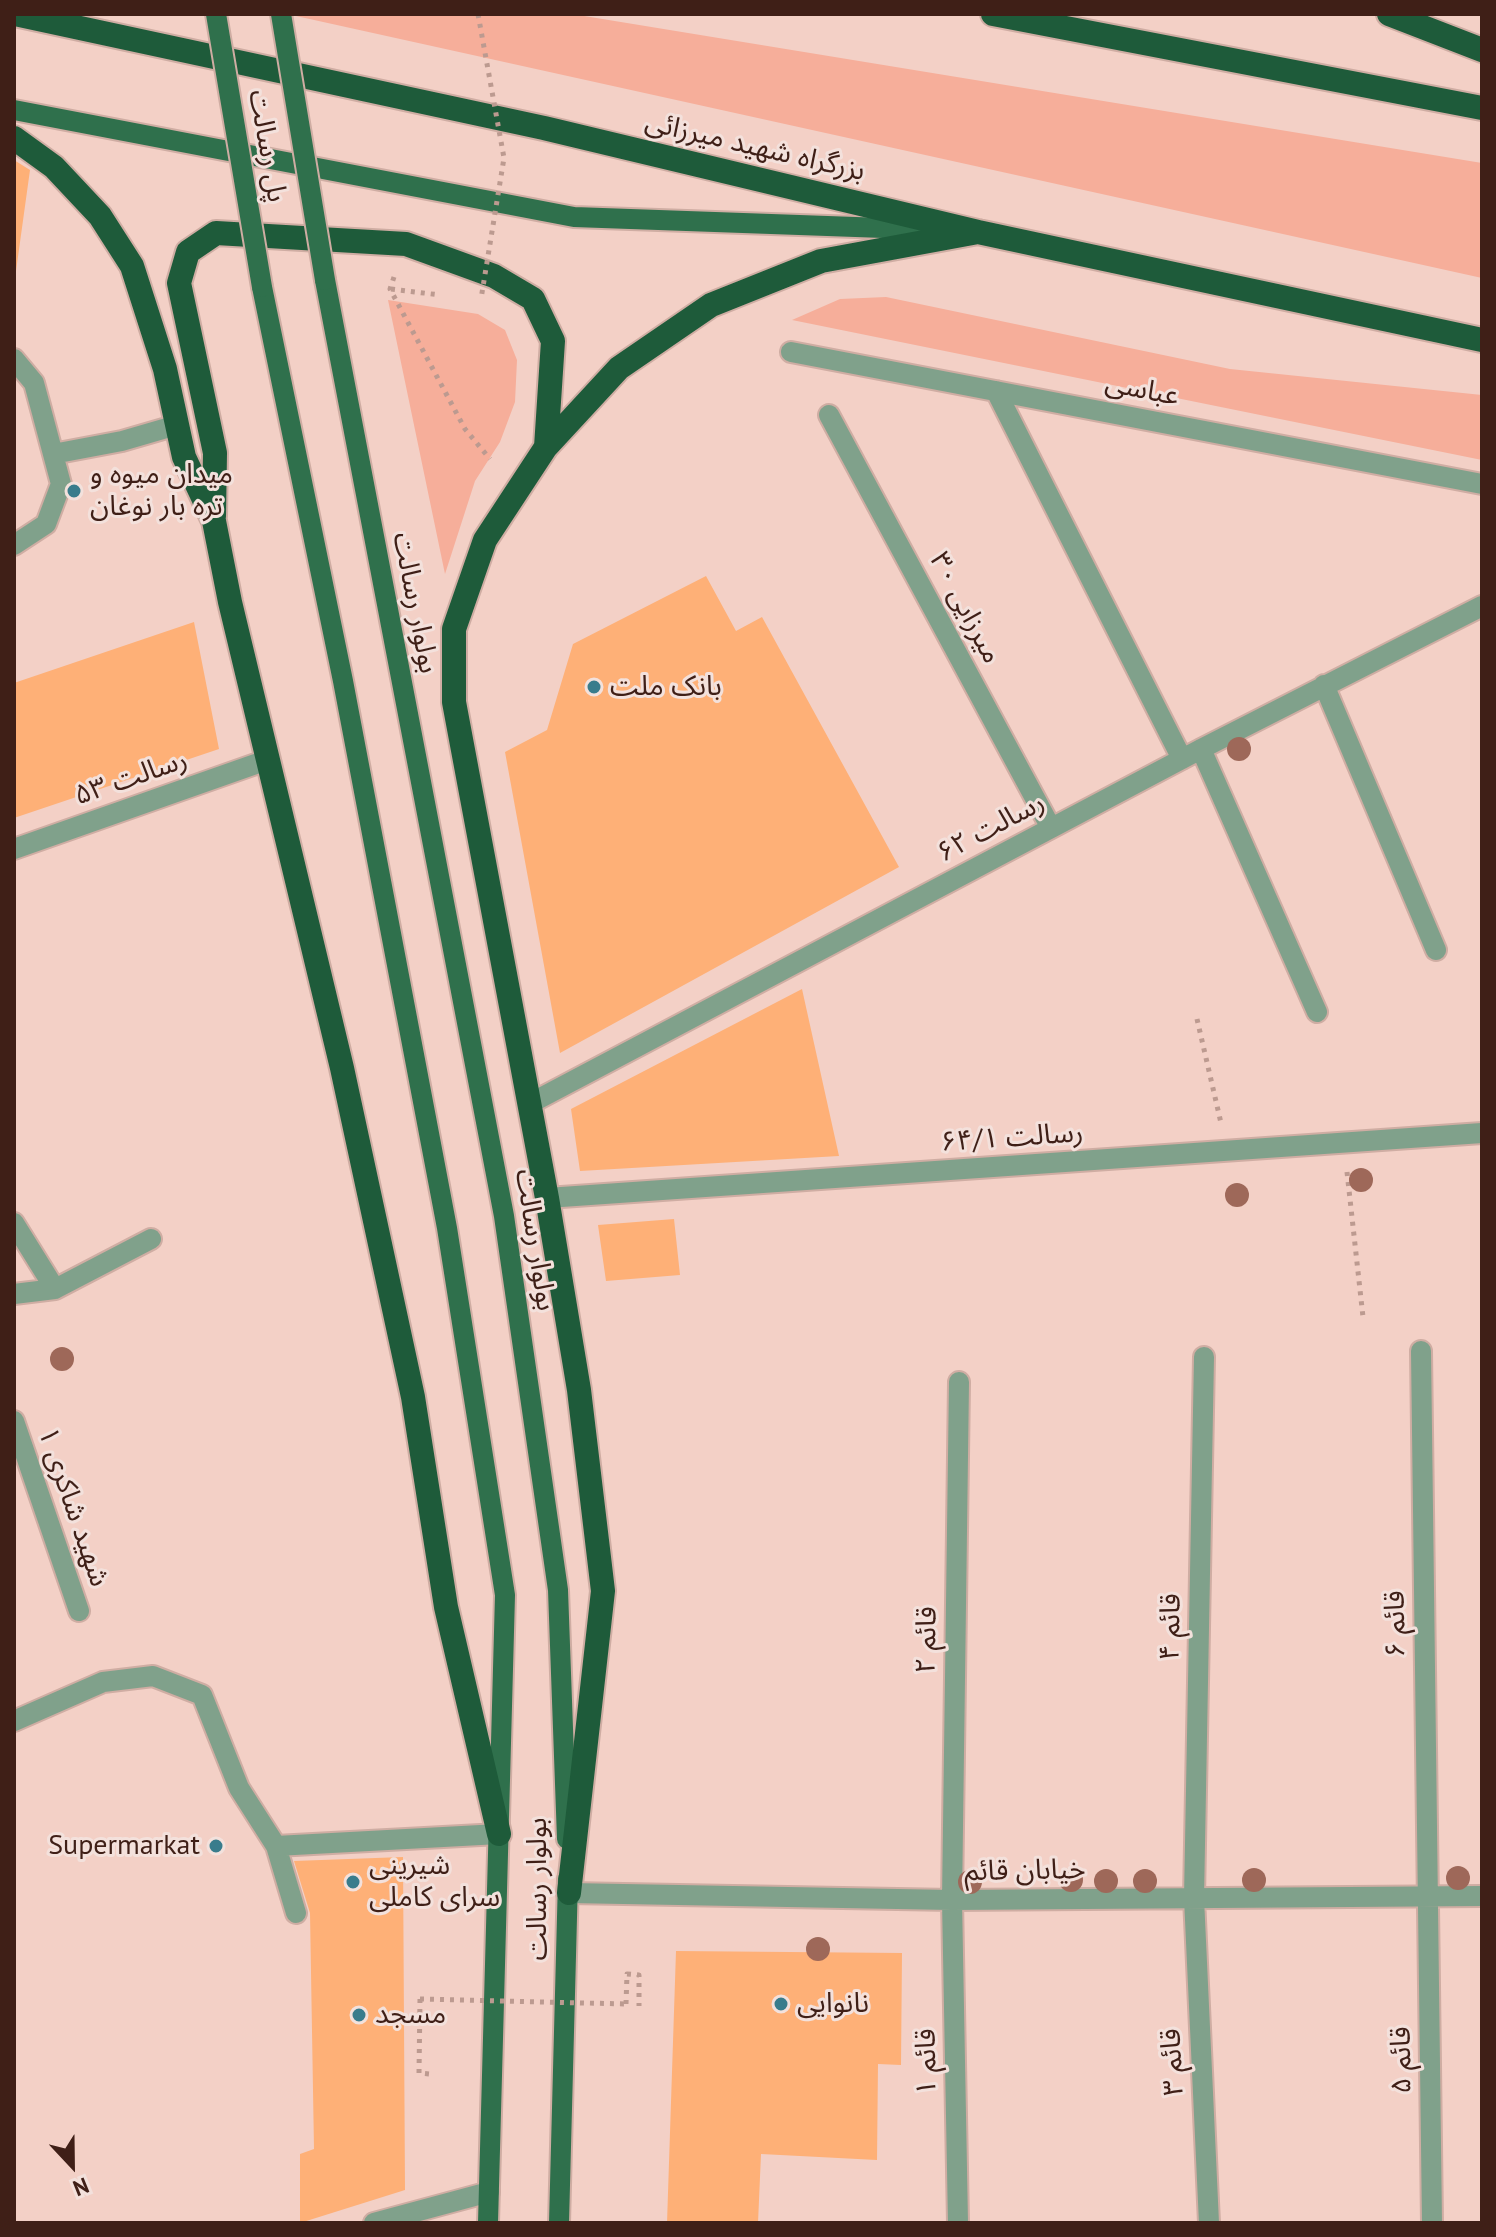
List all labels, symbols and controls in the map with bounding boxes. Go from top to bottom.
street label: پل رسالت [241,87,293,205]
street label: بزرگراه شهید میرزائی [642,105,868,189]
street label: عباسی [1102,366,1182,414]
place label: میدان میوه و تره بار نوغان [90,458,233,524]
marker: میدان میوه و تره بار نوغان [65,482,83,500]
street label: بولوار رسالت [385,530,445,676]
street label: میرزایی ۳۰ [922,547,1008,669]
place label: بانک ملت [610,670,722,704]
marker: بانک ملت [585,678,603,696]
street label: رسالت ۵۳ [70,743,192,813]
street label: رسالت ۶۲ [931,786,1051,870]
street label: رسالت ۶۴/۱ [940,1116,1084,1160]
street label: بولوار رسالت [507,1167,563,1313]
street label: شهید شاکری ۱ [30,1423,116,1591]
street label: قائم ۶ [1379,1590,1413,1658]
street label: قائم ۴ [1154,1593,1188,1661]
street label: قائم ۲ [910,1606,944,1674]
street label: بولوار رسالت [521,1817,555,1961]
place label: Supermarkat [48,1829,200,1863]
marker: Supermarkat [207,1837,225,1855]
place label: شیرینی سرای کاملی [369,1849,500,1915]
street label: خیابان قائم [964,1853,1086,1889]
marker: شیرینی سرای کاملی [344,1873,362,1891]
place label: نانوایی [797,1987,869,2021]
marker: نانوایی [772,1995,790,2013]
place label: مسجد [375,1998,446,2032]
marker: مسجد [350,2006,368,2024]
street label: قائم ۵ [1385,2026,1419,2094]
street label: قائم ۳ [1154,2027,1192,2097]
street label: قائم ۱ [910,2028,944,2096]
north arrow [32,2125,112,2205]
text: N [69,2172,93,2203]

